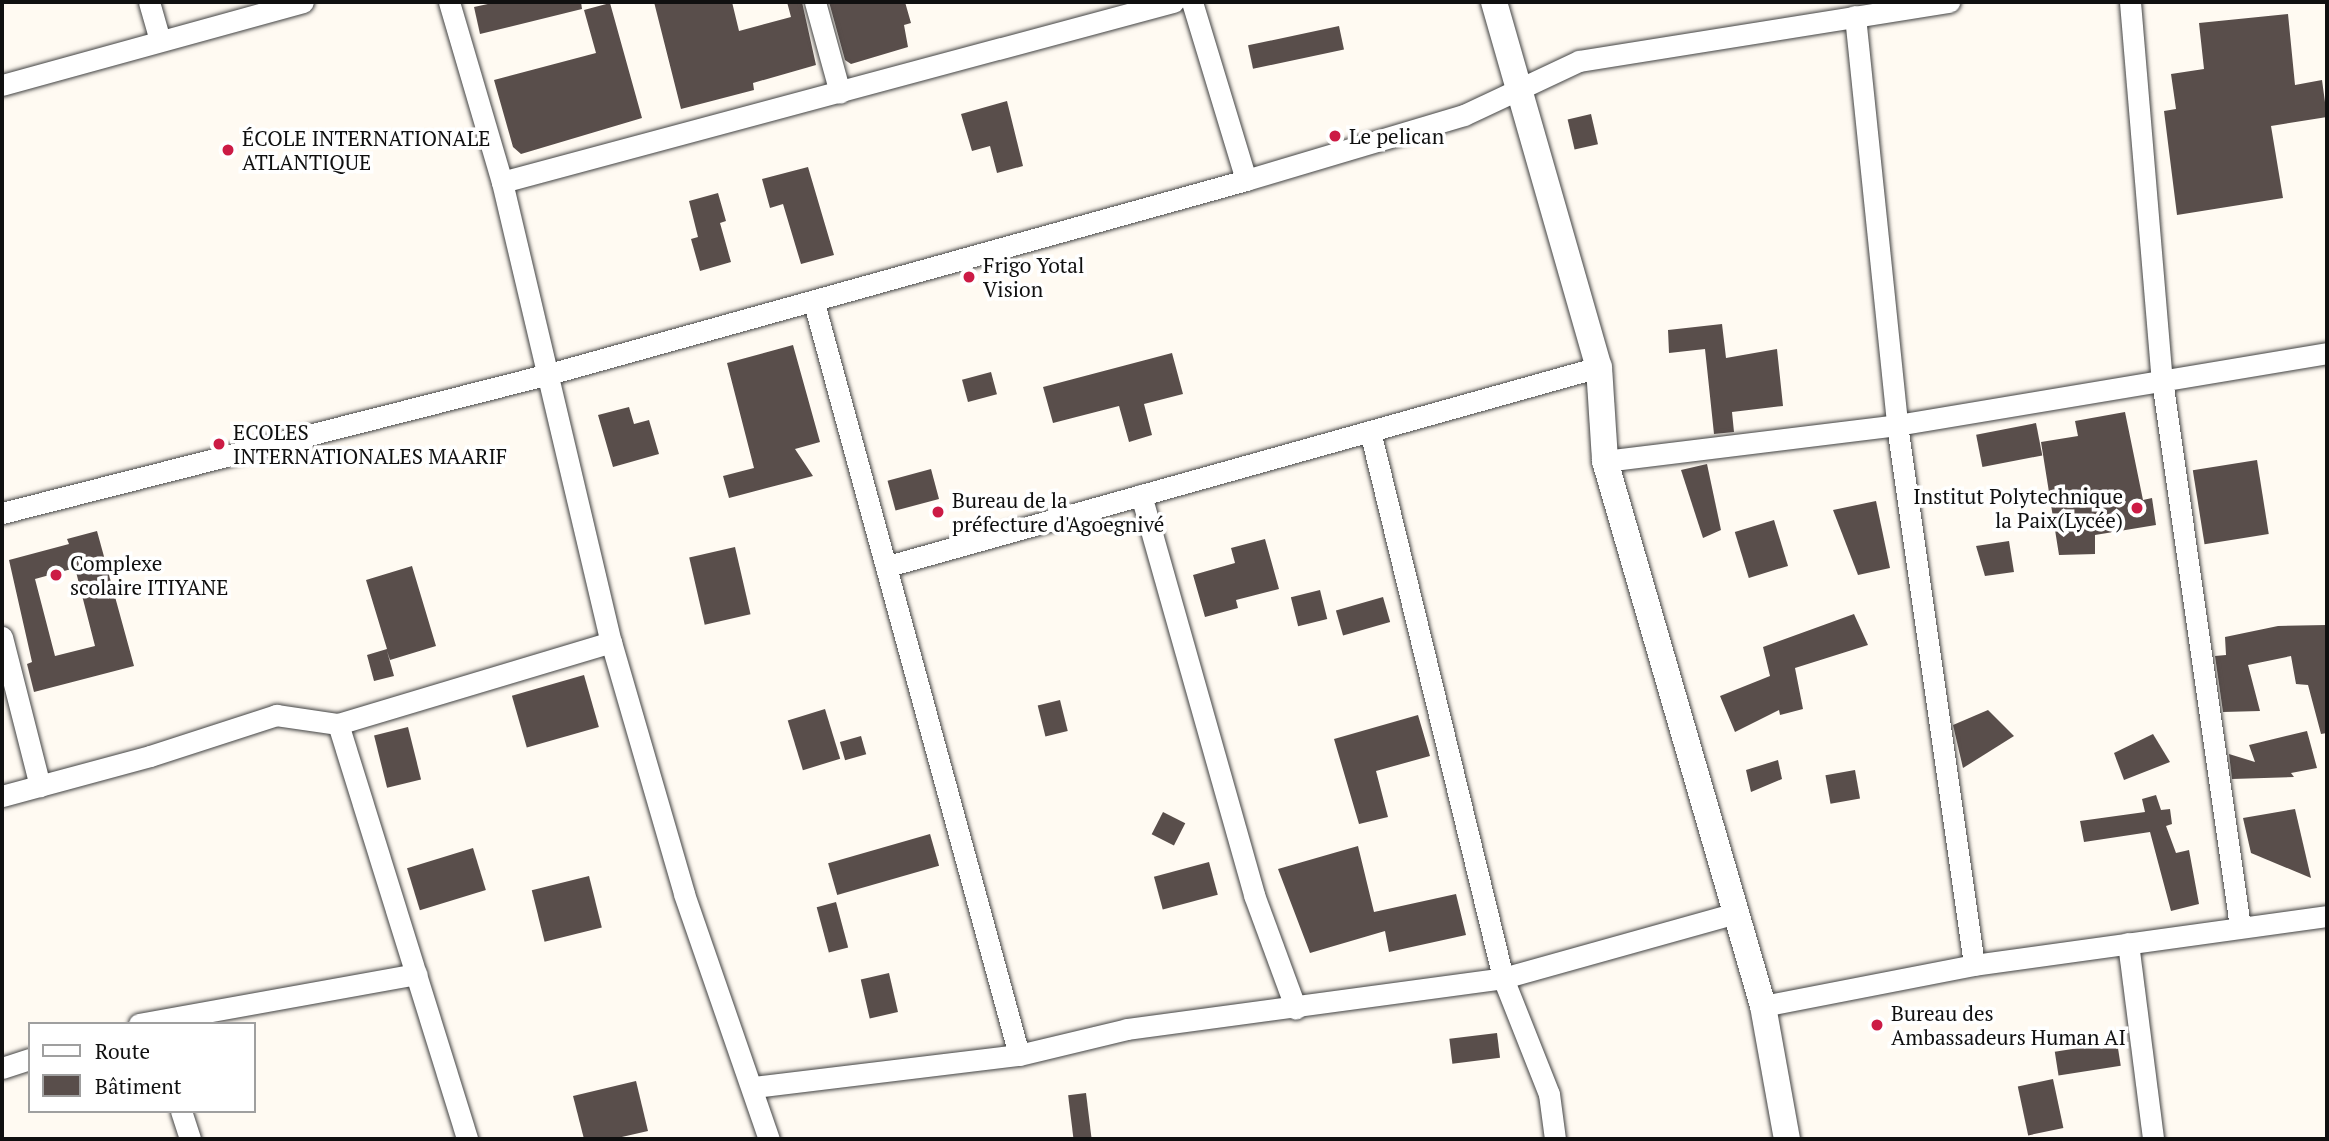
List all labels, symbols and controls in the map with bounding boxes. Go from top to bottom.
place label: Le pelican [1349,123,1444,149]
place label: ÉCOLE INTERNATIONALE ATLANTIQUE [242,125,490,175]
marker: Le pelican [1327,128,1343,144]
marker: ÉCOLE INTERNATIONALE ATLANTIQUE [220,142,236,158]
place label: Frigo Yotal Vision [983,252,1084,302]
marker: Frigo Yotal Vision [961,269,977,285]
place label: ECOLES INTERNATIONALES MAARIF [233,419,507,469]
marker: ECOLES INTERNATIONALES MAARIF [211,436,227,452]
place label: Institut Polytechnique la Paix(Lycée) [1913,483,2123,533]
place label: Bureau de la préfecture d'Agoegnivé [952,487,1164,537]
marker: Institut Polytechnique la Paix(Lycée) [2129,500,2145,516]
marker: Bureau de la préfecture d'Agoegnivé [930,504,946,520]
place label: Complexe scolaire ITIYANE [70,550,228,600]
marker: Complexe scolaire ITIYANE [48,567,64,583]
place label: Bureau des Ambassadeurs Human AI [1891,1000,2126,1050]
marker: Bureau des Ambassadeurs Human AI [1869,1017,1885,1033]
legend [28,1022,256,1113]
text: Route [95,1037,150,1065]
text: Bâtiment [95,1072,182,1100]

